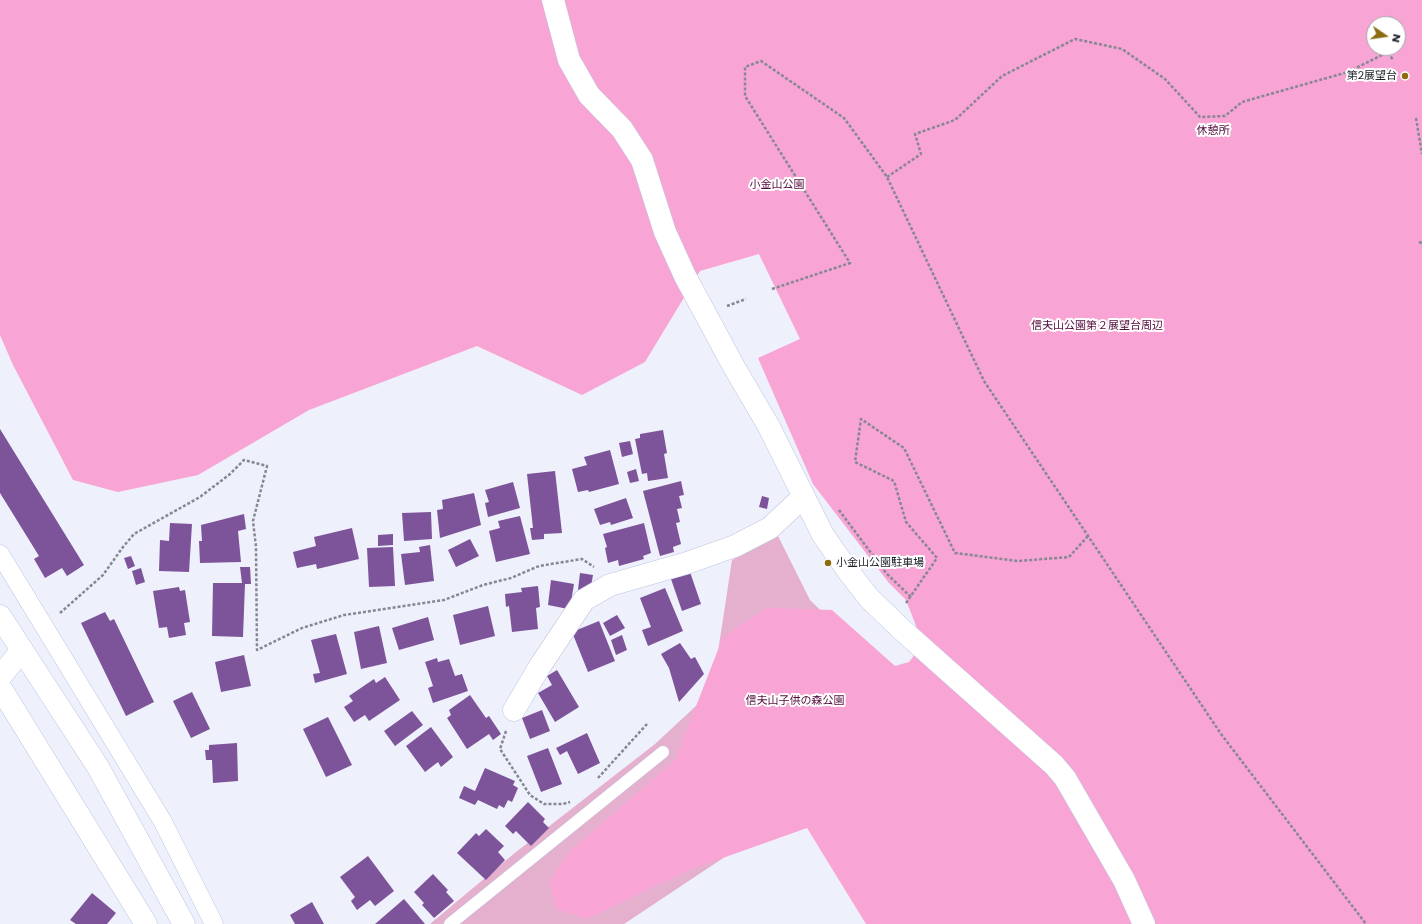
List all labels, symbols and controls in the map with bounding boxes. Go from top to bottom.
north arrow [1366,16,1406,56]
text: N [1388,33,1405,44]
place label: 第2展望台 [1347,69,1397,83]
marker: 第2展望台 [1400,71,1410,81]
park label: 休憩所 [1197,124,1229,138]
park label: 小金山公園 [750,178,804,192]
park label: 信夫山公園第２展望台周辺 [1031,319,1163,333]
place label: 小金山公園駐車場 [836,556,924,570]
marker: 小金山公園駐車場 [823,558,833,568]
park label: 信夫山子供の森公園 [746,694,844,708]

